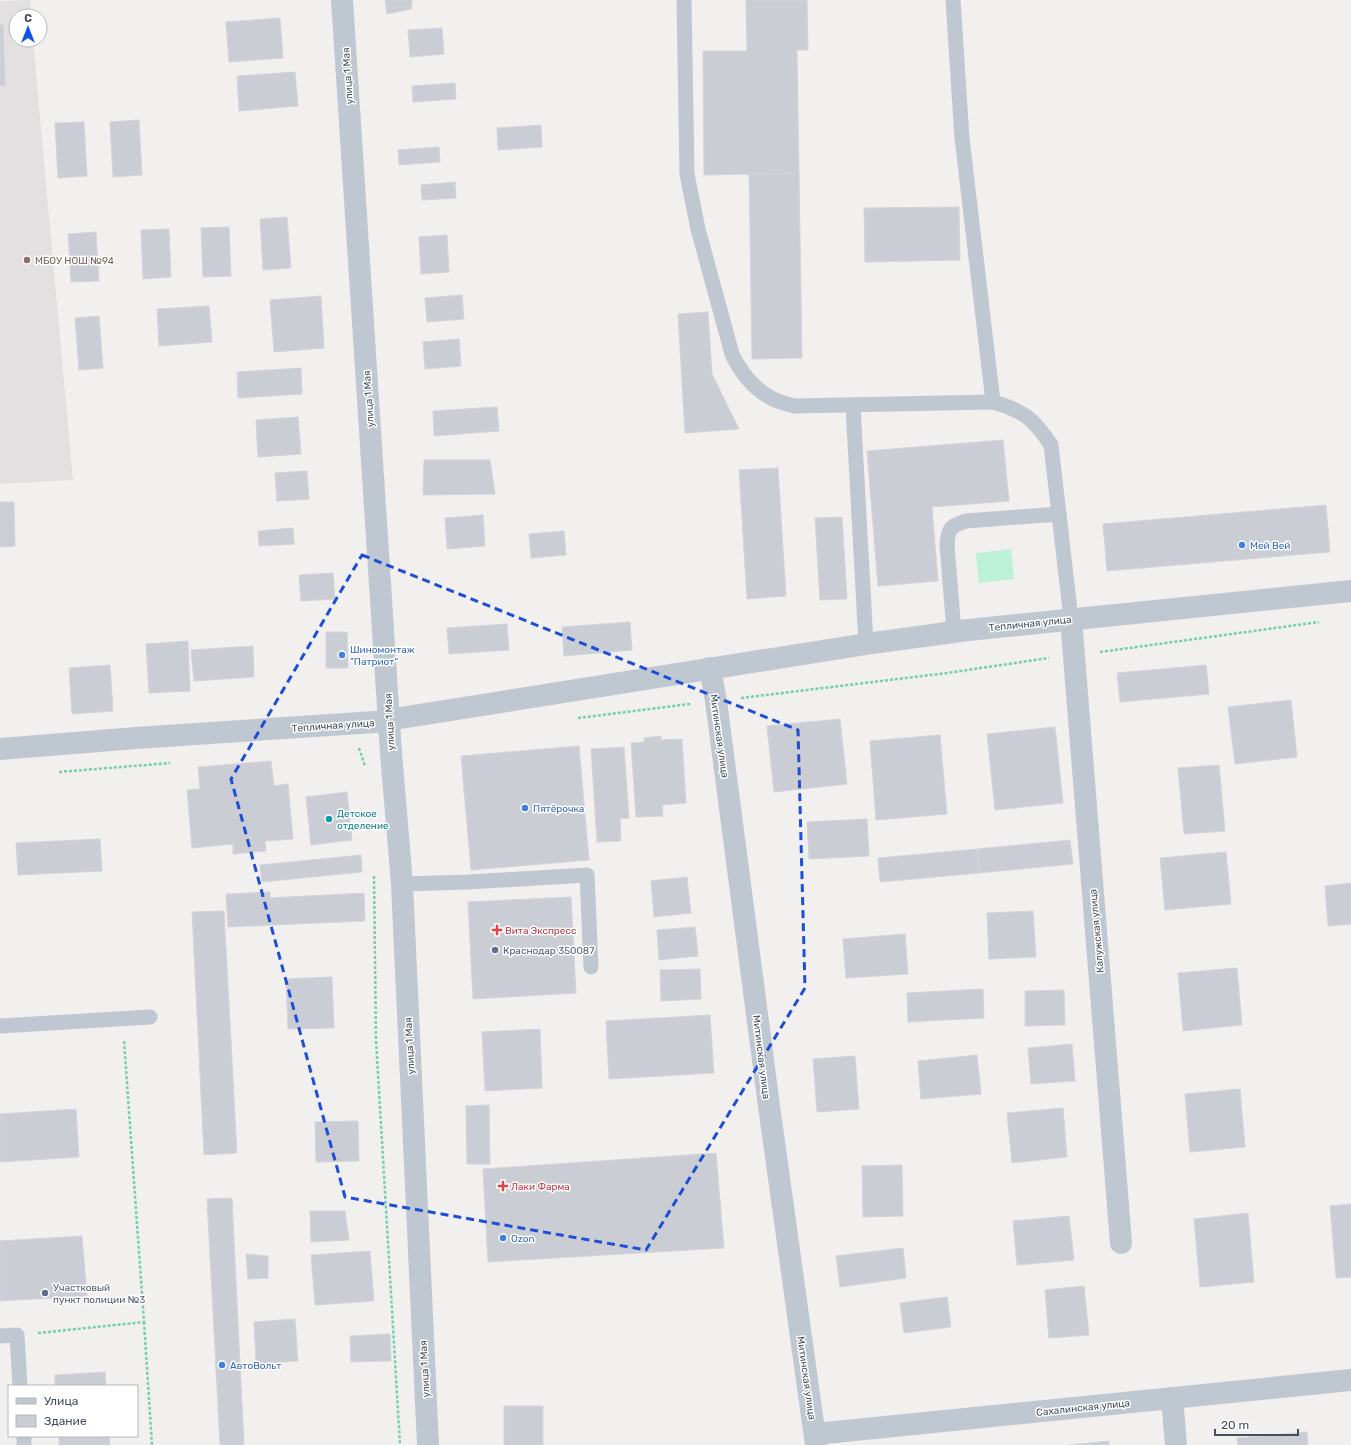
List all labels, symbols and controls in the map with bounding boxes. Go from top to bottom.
north arrow [8,8,48,48]
text: С [24,12,32,25]
street label: улица 1 Мая [340,47,356,105]
marker: МБОУ НОШ №94 [22,255,32,265]
place label: МБОУ НОШ №94 [35,255,114,267]
street label: улица 1 Мая [361,370,377,428]
marker: Мей Вей [1237,540,1247,550]
place label: Мей Вей [1250,540,1290,552]
street label: Тепличная улица [988,614,1072,634]
place label: Шиномонтаж "Патриот" [350,644,415,668]
marker: Шиномонтаж "Патриот" [337,650,347,660]
street label: улица 1 Мая [383,693,397,751]
street label: Митинская улица [707,694,731,779]
street label: Тепличная улица [291,717,375,735]
marker: Пятёрочка [520,803,530,813]
place label: Пятёрочка [533,803,584,815]
place label: Детское отделение [337,808,389,832]
marker: Детское отделение [324,814,334,824]
street label: Калужская улица [1087,888,1107,973]
marker: Вита Экспресс [492,925,502,935]
place label: Вита Экспресс [505,925,577,937]
marker: Краснодар 350087 [490,945,500,955]
place label: Краснодар 350087 [503,945,594,957]
street label: Митинская улица [750,1015,772,1100]
street label: улица 1 Мая [403,1017,417,1075]
marker: Лаки Фарма [498,1181,508,1191]
place label: Лаки Фарма [511,1181,570,1193]
marker: Ozon [498,1233,508,1243]
place label: Ozon [511,1233,535,1245]
place label: Участковый пункт полиции №3 [53,1282,145,1306]
marker: Участковый пункт полиции №3 [40,1288,50,1298]
street label: Митинская улица [794,1336,818,1421]
street label: улица 1 Мая [418,1340,432,1398]
marker: АвтоВольт [217,1360,227,1370]
place label: АвтоВольт [230,1360,281,1372]
legend [8,1385,138,1437]
text: Улица [44,1394,78,1408]
street label: Сахалинская улица [1036,1397,1131,1419]
scale bar [1215,1411,1298,1437]
text: Здание [44,1414,87,1428]
text: 20 m [1221,1418,1249,1432]

